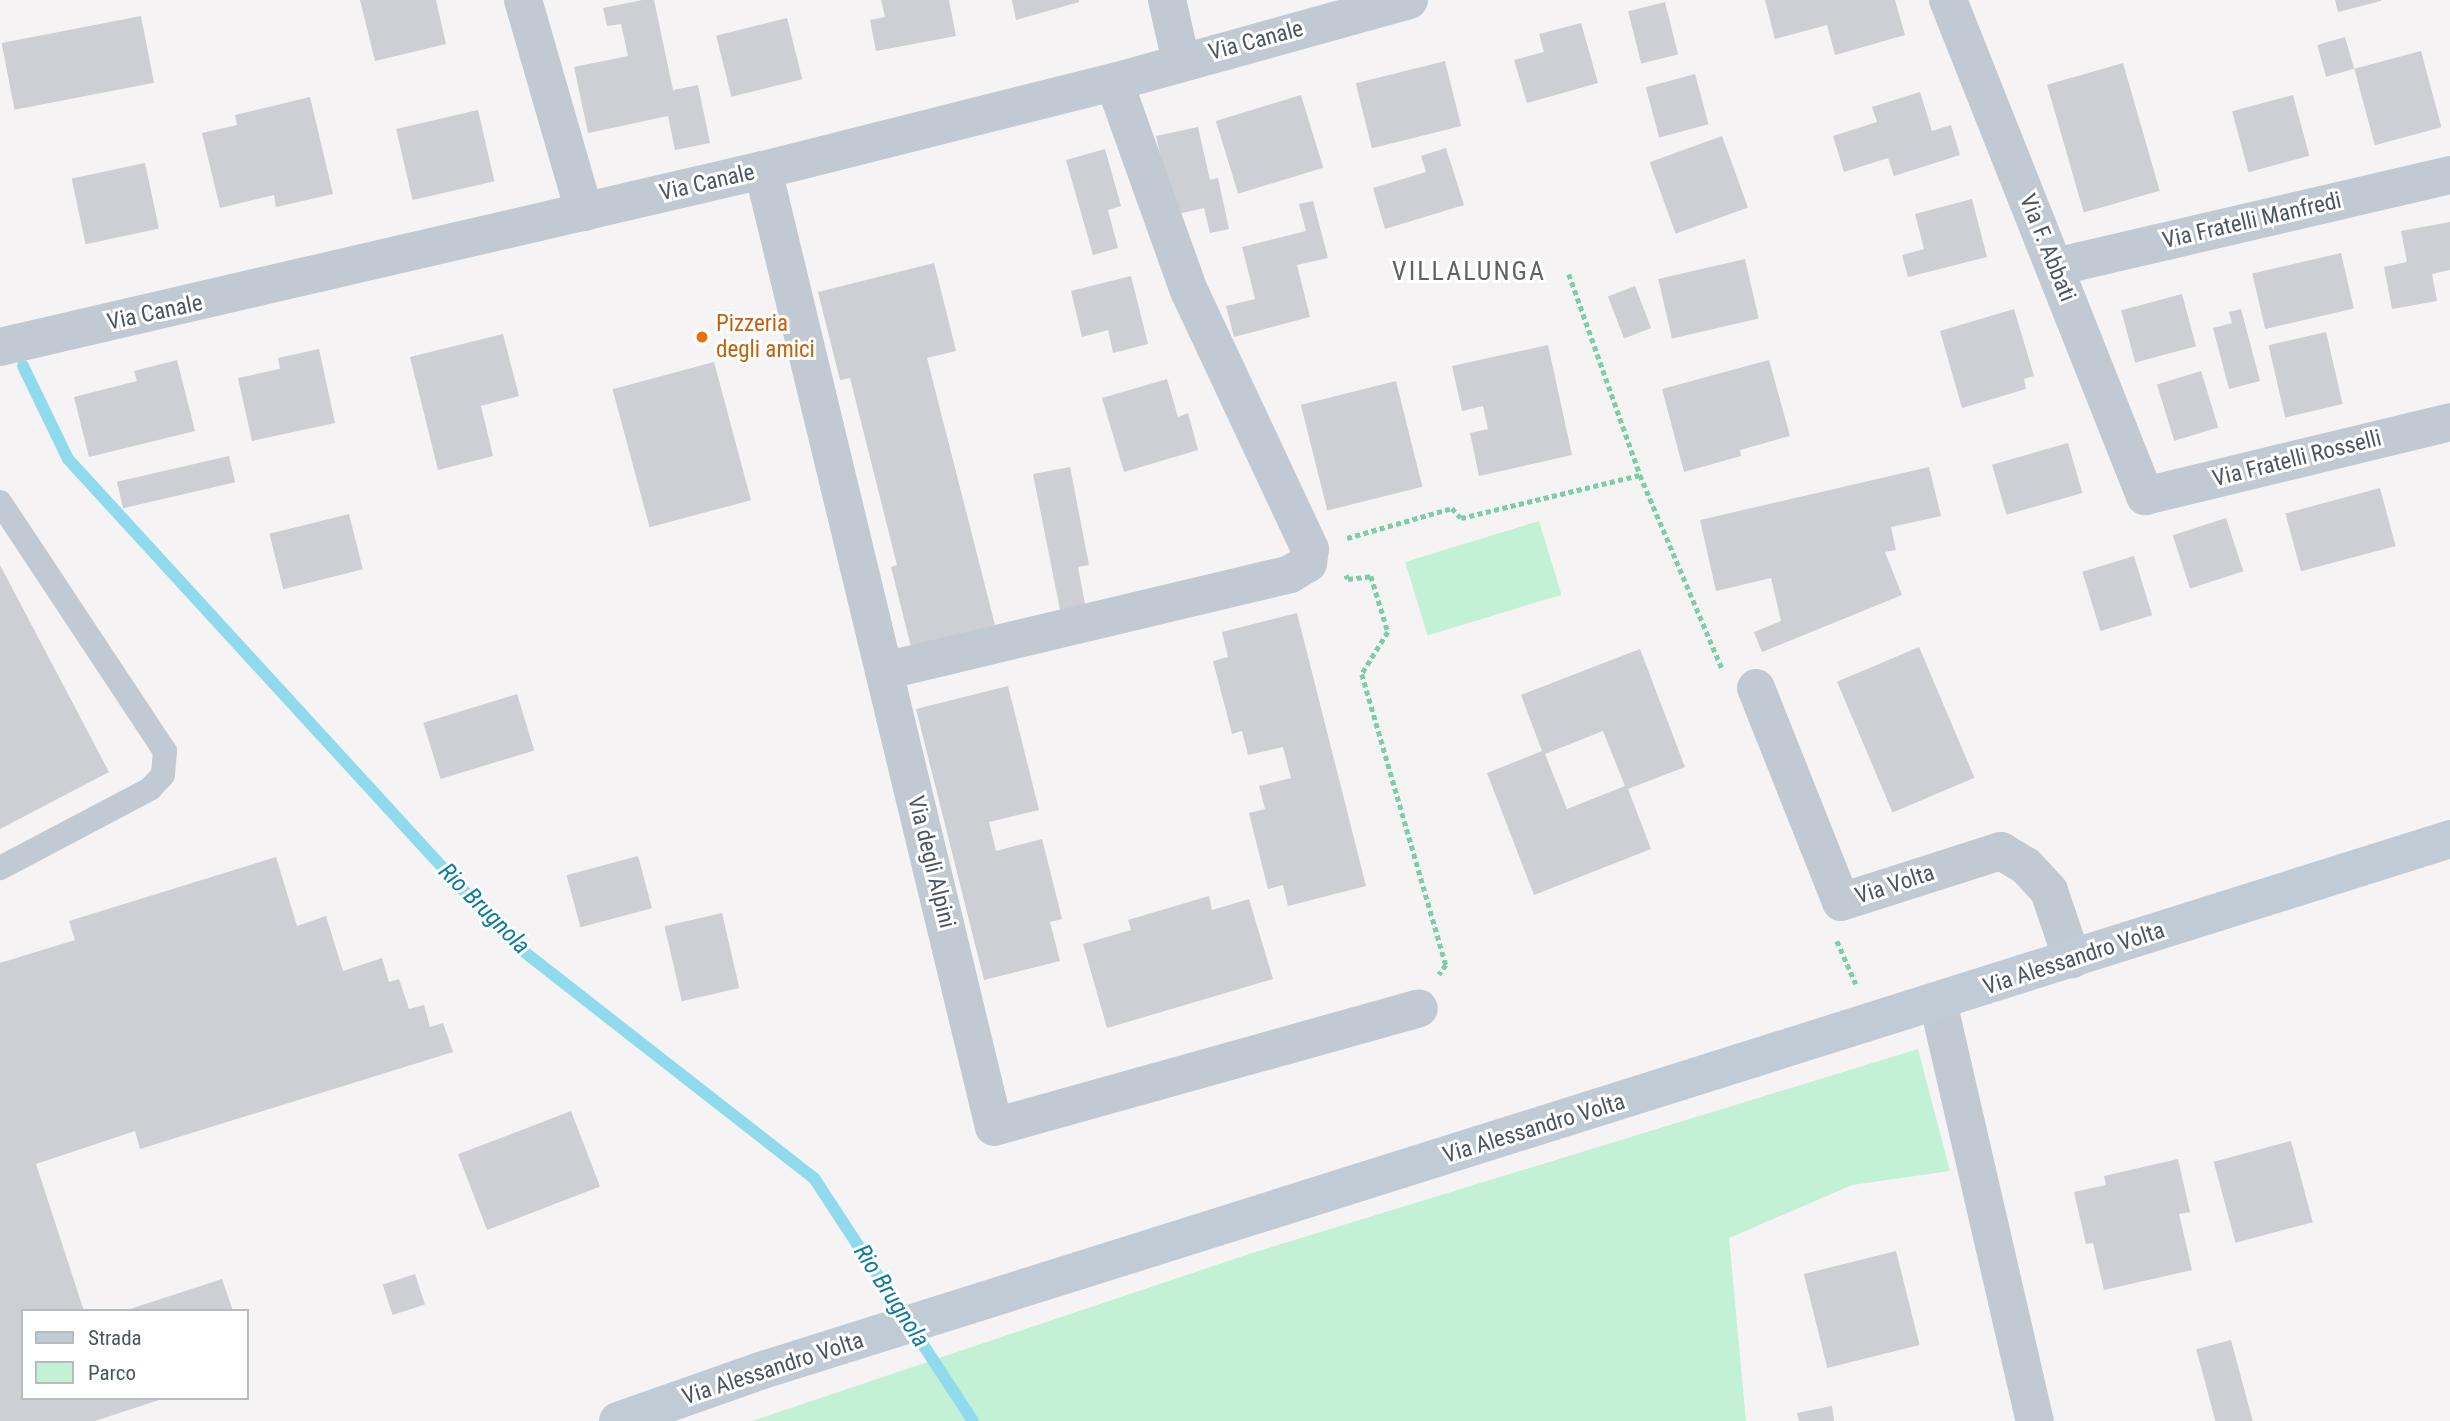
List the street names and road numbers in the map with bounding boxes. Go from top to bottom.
street label: Via Canale [1206,15,1306,67]
street label: Via Canale [657,159,757,207]
street label: Via Fratelli Manfredi [2160,187,2344,255]
street label: Via F. Abbati [2013,190,2081,306]
street label: Via Canale [105,289,205,337]
street label: Via Fratelli Rosselli [2210,425,2384,493]
street label: Via degli Alpini [901,793,961,931]
street label: Via Volta [1852,859,1938,911]
street label: Via Alessandro Volta [1980,917,2168,1001]
street label: Via Alessandro Volta [1440,1088,1628,1170]
street label: Via Alessandro Volta [679,1327,867,1411]

